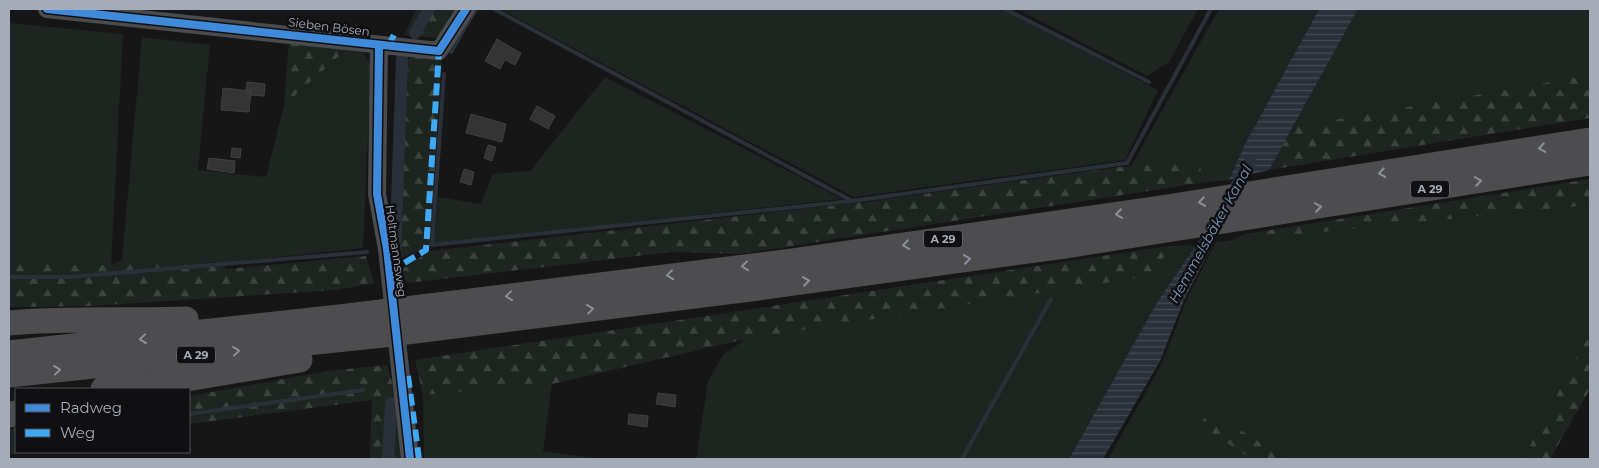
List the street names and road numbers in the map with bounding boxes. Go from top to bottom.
street label: Sieben Bösen [287,14,371,39]
road number: A 29 [1411,180,1449,198]
street label: Holtmannsweg [383,204,410,298]
road number: A 29 [924,230,962,248]
road number: A 29 [177,346,215,364]

